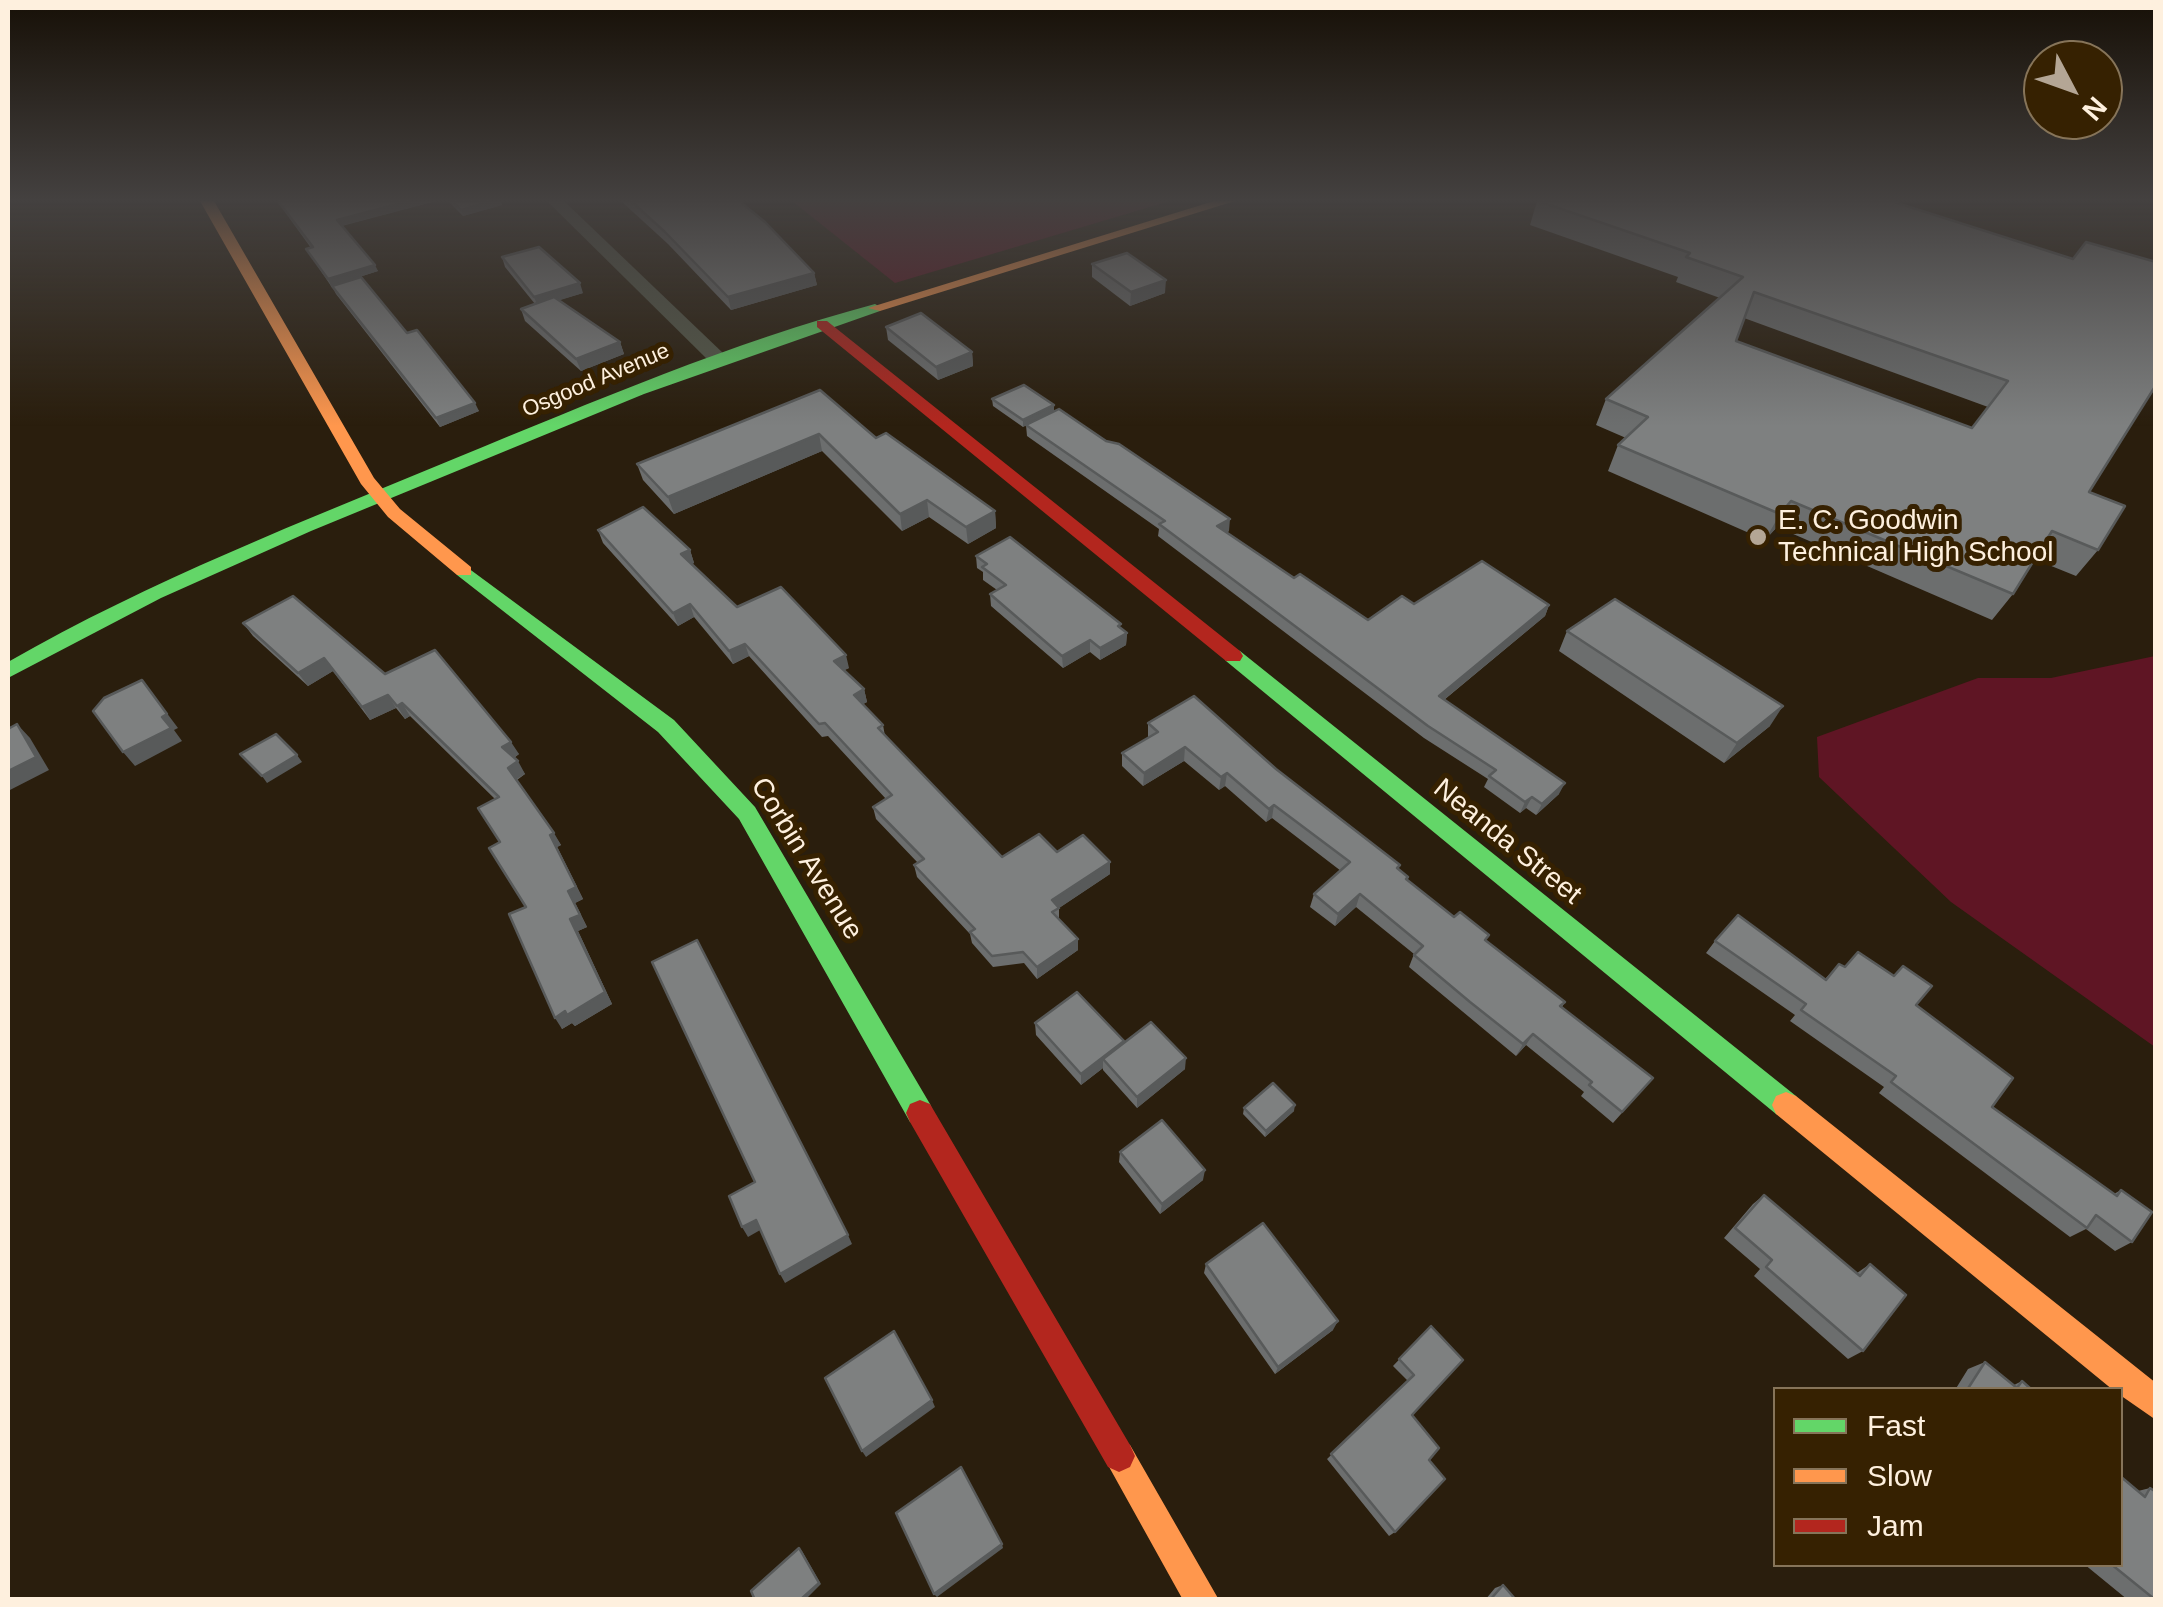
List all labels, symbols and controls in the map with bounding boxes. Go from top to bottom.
north arrow [2023,40,2123,140]
text: N [2076,91,2113,126]
street label: Osgood Avenue [518,338,674,424]
place label: E. C. Goodwin Technical High School [1778,504,2053,570]
marker: E. C. Goodwin Technical High School [1747,526,1769,548]
street label: Corbin Avenue [743,772,869,946]
street label: Neanda Street [1426,772,1588,912]
legend [1773,1387,2123,1567]
text: Fast [1867,1409,1925,1442]
text: Slow [1867,1459,1932,1492]
text: Jam [1867,1509,1924,1542]

